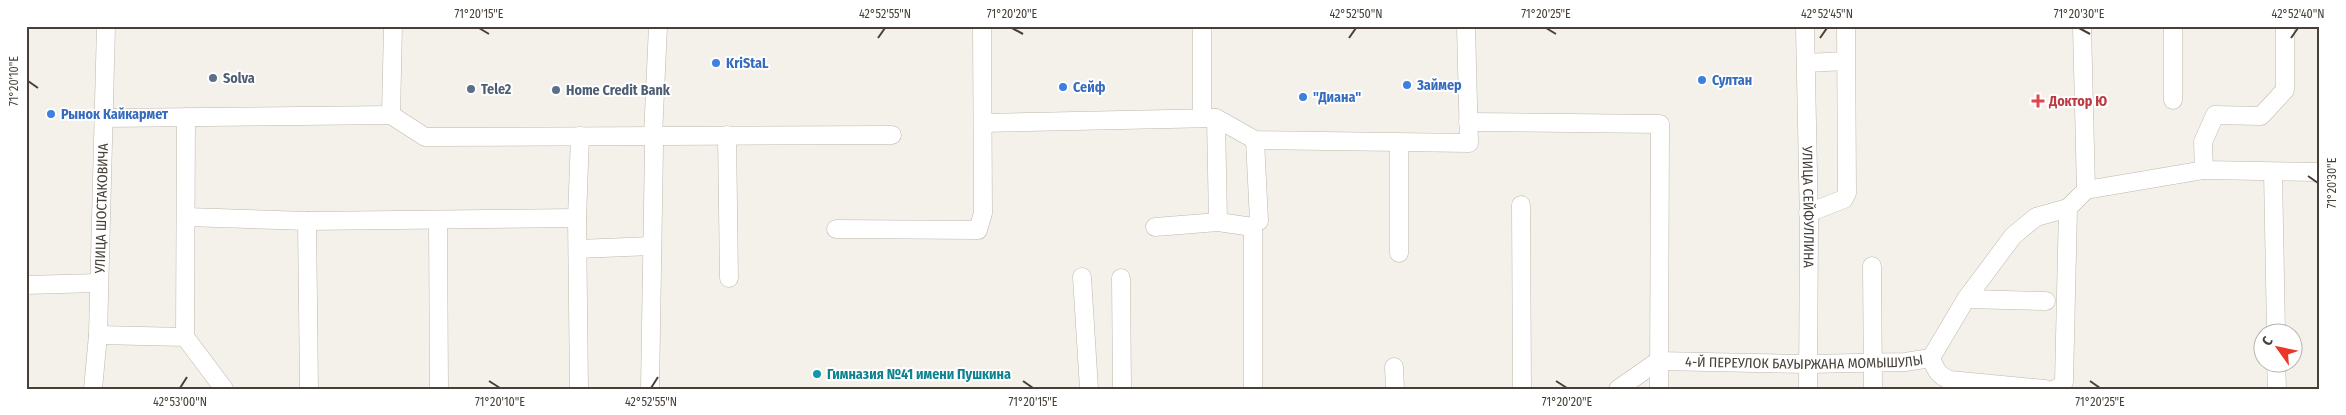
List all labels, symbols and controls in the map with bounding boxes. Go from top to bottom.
text: 71°20'15"E [455,7,504,21]
text: 42°52'55"N [859,7,911,21]
text: 71°20'20"E [987,7,1038,21]
text: 42°52'50"N [1329,7,1383,21]
text: 71°20'25"E [1521,7,1571,21]
text: 42°52'45"N [1801,7,1853,21]
text: 71°20'30"E [2054,7,2105,21]
text: 42°52'40"N [2272,7,2324,21]
place label: KriStaL [726,55,769,72]
text: 71°20'10"E [7,56,21,106]
marker: KriStaL [710,57,722,69]
place label: Solva [223,70,255,87]
marker: Solva [207,72,219,84]
place label: Султан [1712,72,1752,89]
marker: Султан [1696,74,1708,86]
place label: Займер [1416,77,1462,94]
place label: Сейф [1073,79,1106,96]
marker: Займер [1401,79,1413,91]
place label: Tele2 [481,81,512,98]
marker: Сейф [1057,81,1069,93]
place label: Home Credit Bank [566,82,671,99]
marker: Tele2 [465,83,477,95]
marker: Home Credit Bank [550,84,562,96]
place label: "Диана" [1313,89,1361,106]
marker: "Диана" [1297,91,1309,103]
place label: Доктор Ю [2048,93,2107,110]
marker: Доктор Ю [2031,94,2045,108]
place label: Рынок Кайкармет [61,106,169,123]
marker: Рынок Кайкармет [45,108,57,120]
street label: УЛИЦА ШОСТАКОВИЧА [92,142,112,275]
street label: УЛИЦА СЕЙФУЛЛИНА [1798,145,1817,269]
text: 71°20'30"E [2325,157,2339,208]
north arrow [2254,322,2304,372]
text: С [2258,333,2277,349]
street label: 4-Й ПЕРЕУЛОК БАУЫРЖАНА МОМЫШУЛЫ [1685,351,1924,373]
place label: Гимназия №41 имени Пушкина [827,366,1011,383]
marker: Гимназия №41 имени Пушкина [811,368,823,380]
text: 42°53'00"N [153,395,207,409]
text: 71°20'10"E [475,395,525,409]
text: 42°52'55"N [625,395,677,409]
text: 71°20'15"E [1009,395,1058,409]
text: 71°20'20"E [1542,395,1593,409]
text: 71°20'25"E [2075,395,2125,409]

